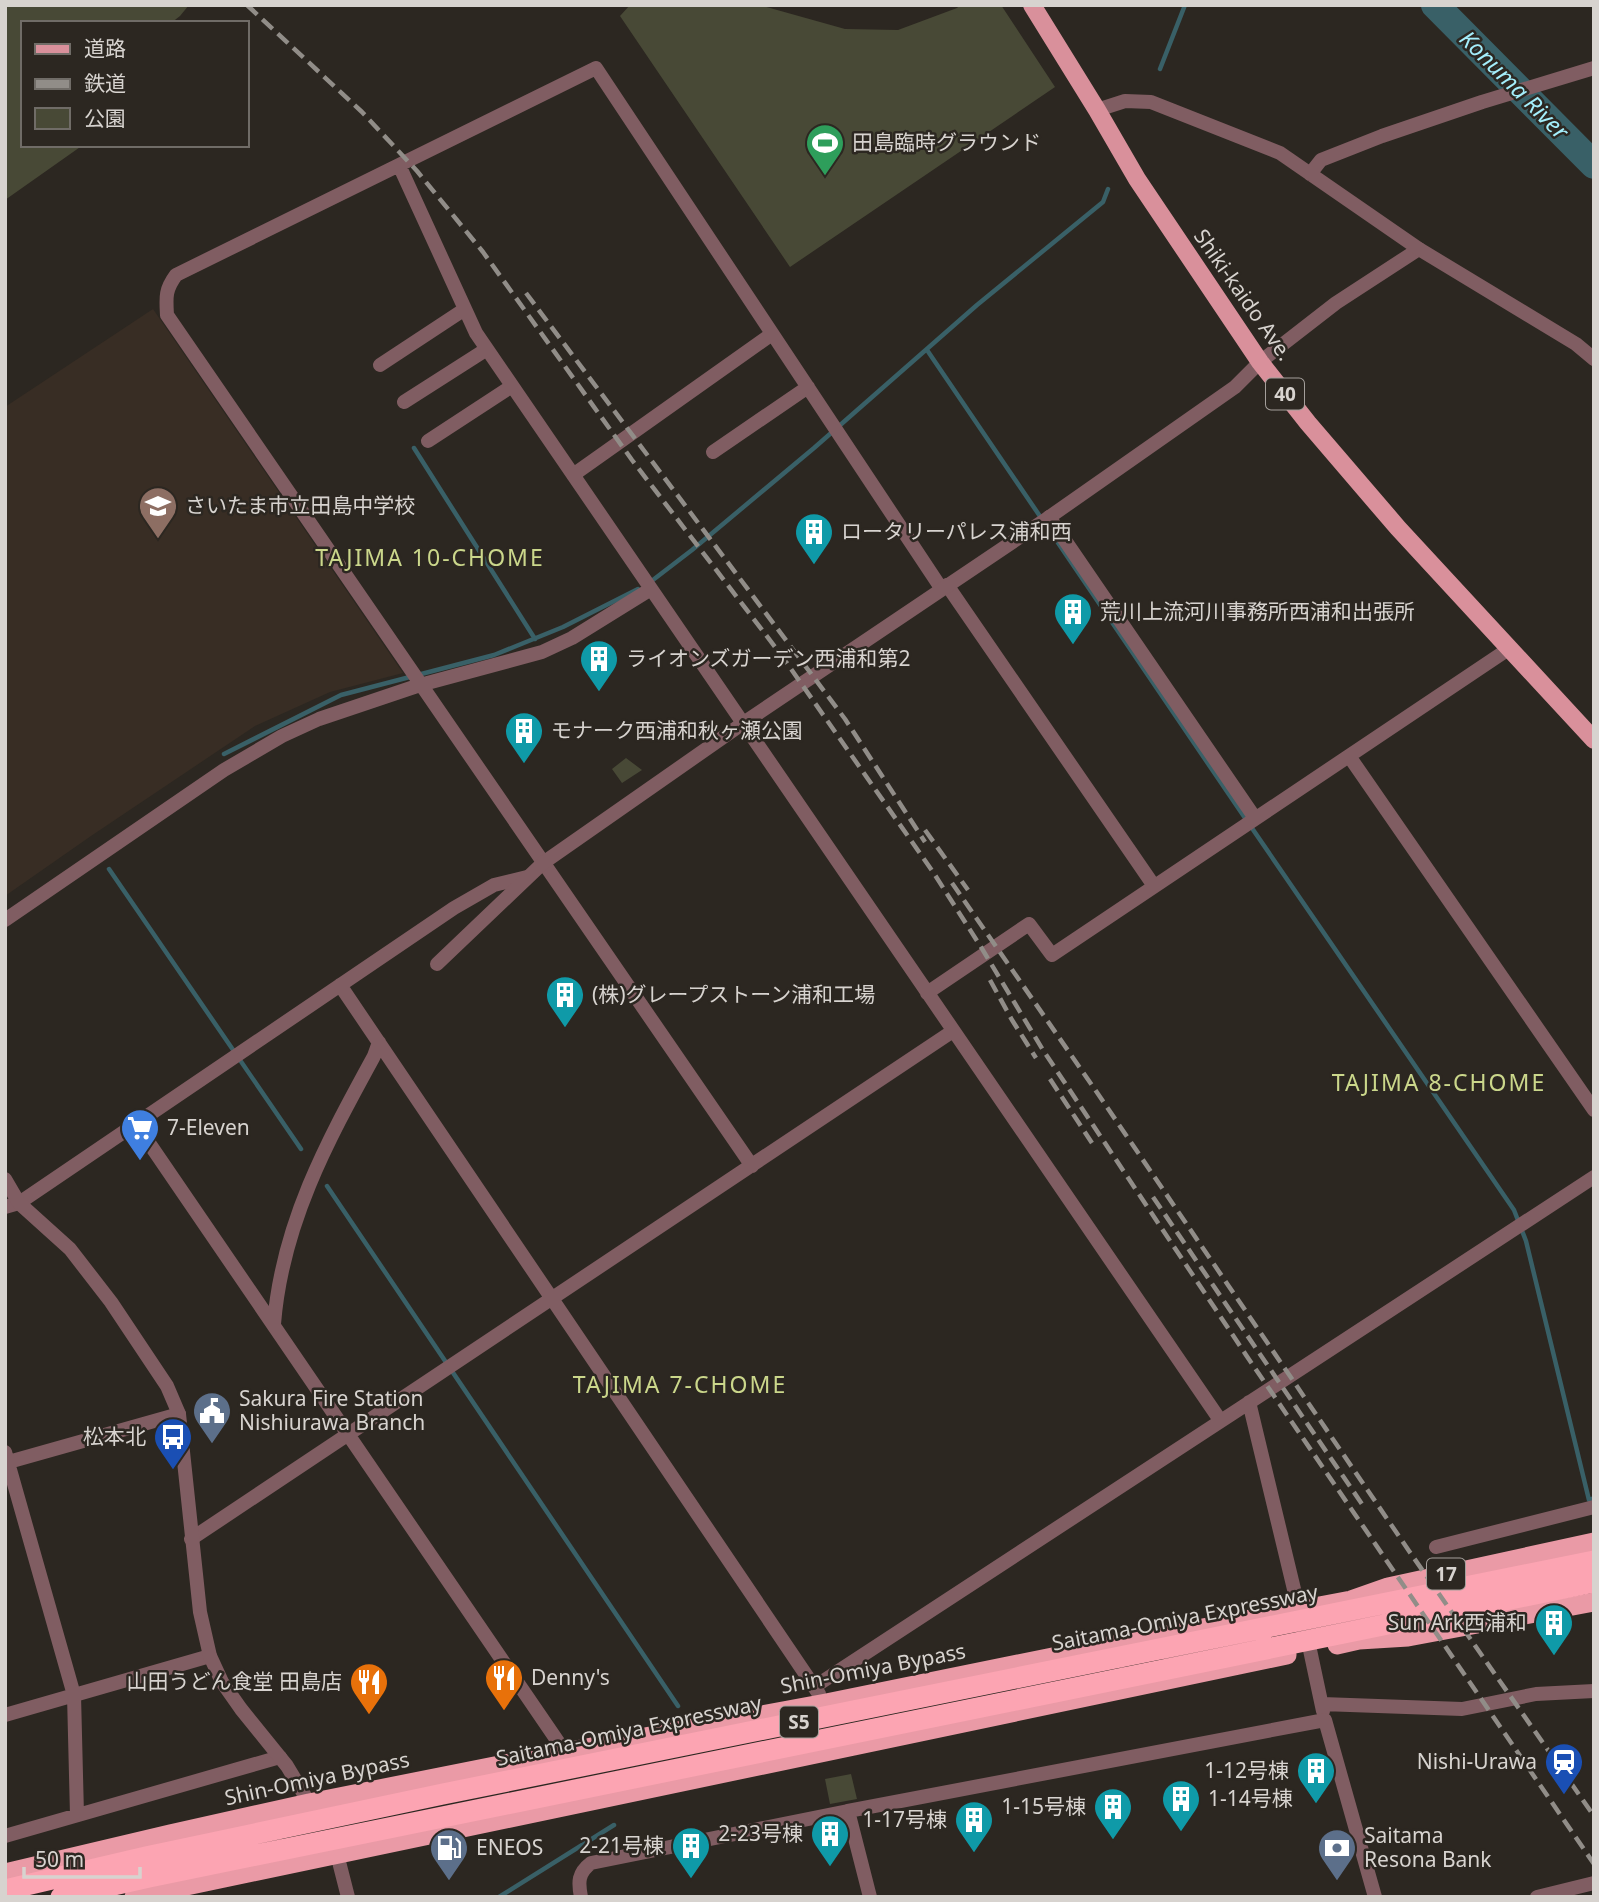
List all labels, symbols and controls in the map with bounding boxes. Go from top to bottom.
legend [21,21,248,147]
water label: Konuma River [1453,23,1577,146]
text: 道路 [84,34,126,62]
text: 鉄道 [84,69,126,97]
text: 公園 [84,104,126,132]
sports icon: 田島臨時グラウンド [804,122,846,177]
place label: 田島臨時グラウンド [852,128,1041,156]
street label: Shiki-kaido Ave. [1188,223,1300,366]
road number: 40 [1266,378,1304,410]
school or university icon: さいたま市立田島中学校 [137,485,179,540]
place label: さいたま市立田島中学校 [185,491,415,519]
building icon: ロータリーパレス浦和西 [793,511,835,566]
place label: ロータリーパレス浦和西 [841,517,1072,545]
district label: TAJIMA 10-CHOME [315,541,545,573]
building icon: 荒川上流河川事務所西浦和出張所 [1052,591,1094,646]
place label: 荒川上流河川事務所西浦和出張所 [1100,597,1415,625]
building icon: ライオンズガーデン西浦和第2 [578,638,620,693]
place label: ライオンズガーデン西浦和第2 [626,644,911,672]
building icon: モナーク西浦和秋ヶ瀬公園 [503,710,545,765]
place label: モナーク西浦和秋ヶ瀬公園 [551,716,803,744]
building icon: (株)グレープストーン浦和工場 [544,974,586,1029]
place label: (株)グレープストーン浦和工場 [592,980,875,1008]
district label: TAJIMA 8-CHOME [1332,1066,1546,1098]
supermarket icon: 7-Eleven [119,1107,161,1162]
place label: 7-Eleven [167,1113,250,1141]
district label: TAJIMA 7-CHOME [573,1368,787,1400]
place label: Sakura Fire Station Nishiurawa Branch [239,1384,425,1436]
public building icon: Sakura Fire Station Nishiurawa Branch [191,1390,233,1445]
bus stop icon: 松本北 [152,1416,194,1471]
place label: 松本北 [83,1422,146,1450]
road number: 17 [1427,1558,1465,1590]
street label: Saitama-Omiya Expressway [1049,1577,1321,1657]
building icon: Sun Ark西浦和 [1533,1602,1575,1657]
place label: Sun Ark西浦和 [1388,1608,1527,1636]
street label: Shin-Omiya Bypass [778,1636,968,1700]
restaurant icon: Denny's [483,1657,525,1712]
restaurant icon: 山田うどん食堂 田島店 [348,1661,390,1716]
place label: Denny's [531,1663,610,1691]
place label: 山田うどん食堂 田島店 [127,1667,342,1695]
street label: Saitama-Omiya Expressway [494,1688,764,1772]
road number: S5 [780,1706,818,1738]
station icon: Nishi-Urawa [1543,1741,1585,1796]
street label: Shin-Omiya Bypass [222,1745,412,1811]
place label: Nishi-Urawa [1417,1747,1537,1775]
building icon: 1-12号棟 [1295,1750,1337,1805]
place label: 1-12号棟 [1204,1756,1289,1784]
building icon: 1-14号棟 [1160,1778,1202,1833]
place label: 1-14号棟 [1208,1784,1293,1812]
building icon: 1-15号棟 [1092,1786,1134,1841]
place label: 1-15号棟 [1001,1792,1086,1820]
building icon: 1-17号棟 [953,1799,995,1854]
place label: 1-17号棟 [862,1805,947,1833]
building icon: 2-23号棟 [809,1813,851,1868]
place label: 2-23号棟 [718,1819,803,1847]
place label: Saitama Resona Bank [1364,1821,1492,1873]
building icon: 2-21号棟 [670,1825,712,1880]
fuel station icon: ENEOS [428,1827,470,1882]
bank icon: Saitama Resona Bank [1316,1827,1358,1882]
place label: 2-21号棟 [579,1831,664,1859]
place label: ENEOS [476,1833,543,1861]
scale bar [24,1836,140,1880]
text: 50 m [35,1845,84,1873]

